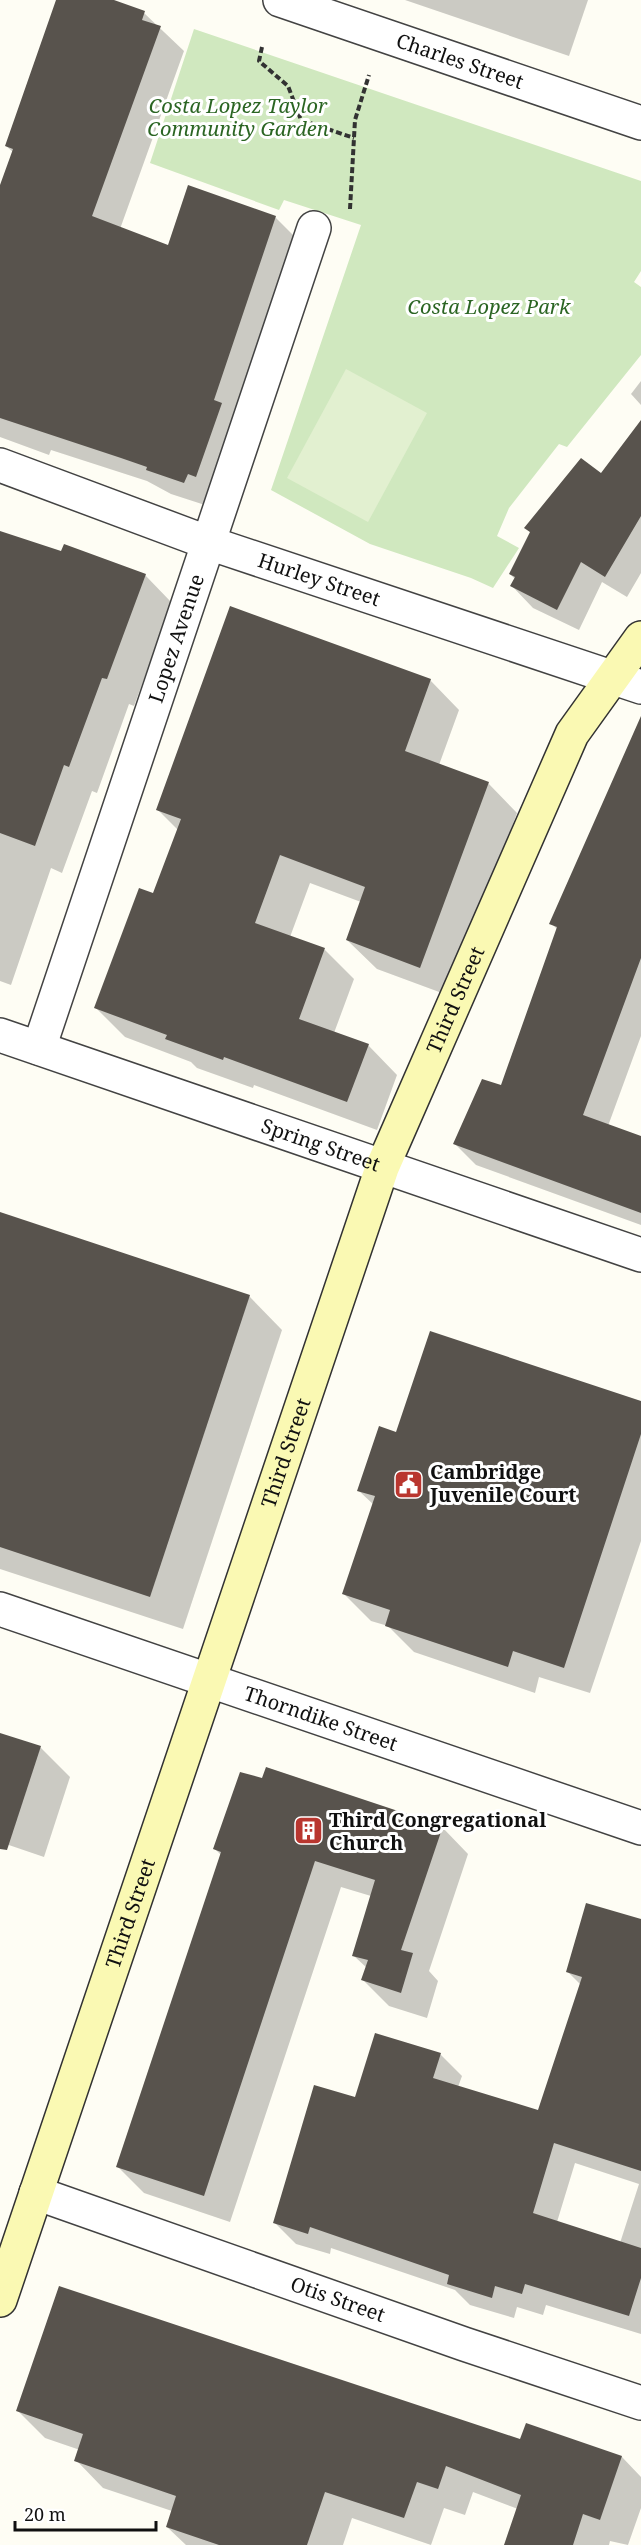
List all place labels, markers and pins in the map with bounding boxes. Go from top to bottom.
place label: Cambridge Juvenile Court [429,1458,576,1508]
public building icon: Cambridge Juvenile Court [393,1468,425,1500]
place label: Third Congregational Church [329,1806,546,1856]
building icon: Third Congregational Church [292,1815,324,1847]

